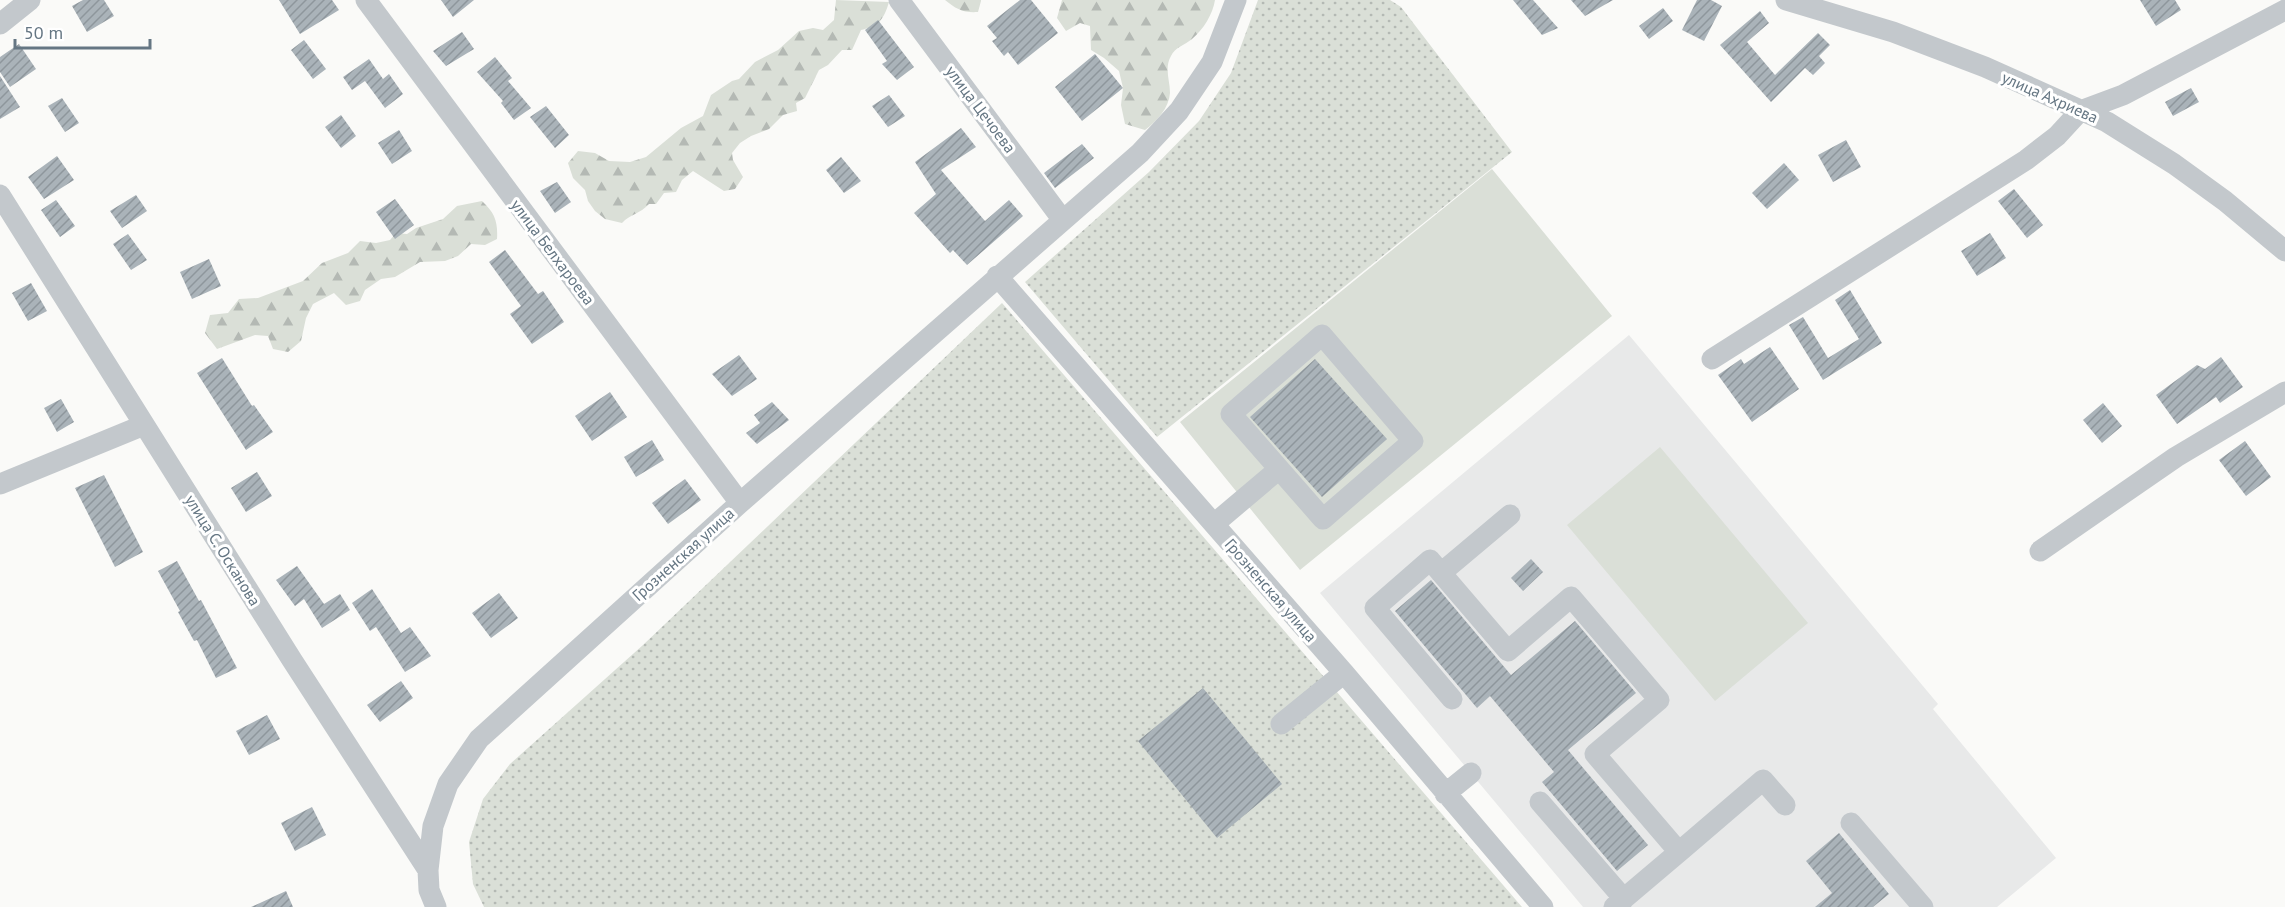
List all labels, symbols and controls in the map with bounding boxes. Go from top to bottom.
scale bar [15,12,150,50]
text: 50 m [24,21,63,44]
street label: улица Цечоева [942,61,1020,157]
street label: улица Ахриева [1999,67,2101,127]
street label: улица Белхароева [507,195,599,309]
street label: улица С. Осканова [181,491,265,609]
street label: Грозненская улица [628,503,738,605]
street label: Грозненская улица [1221,534,1321,646]

